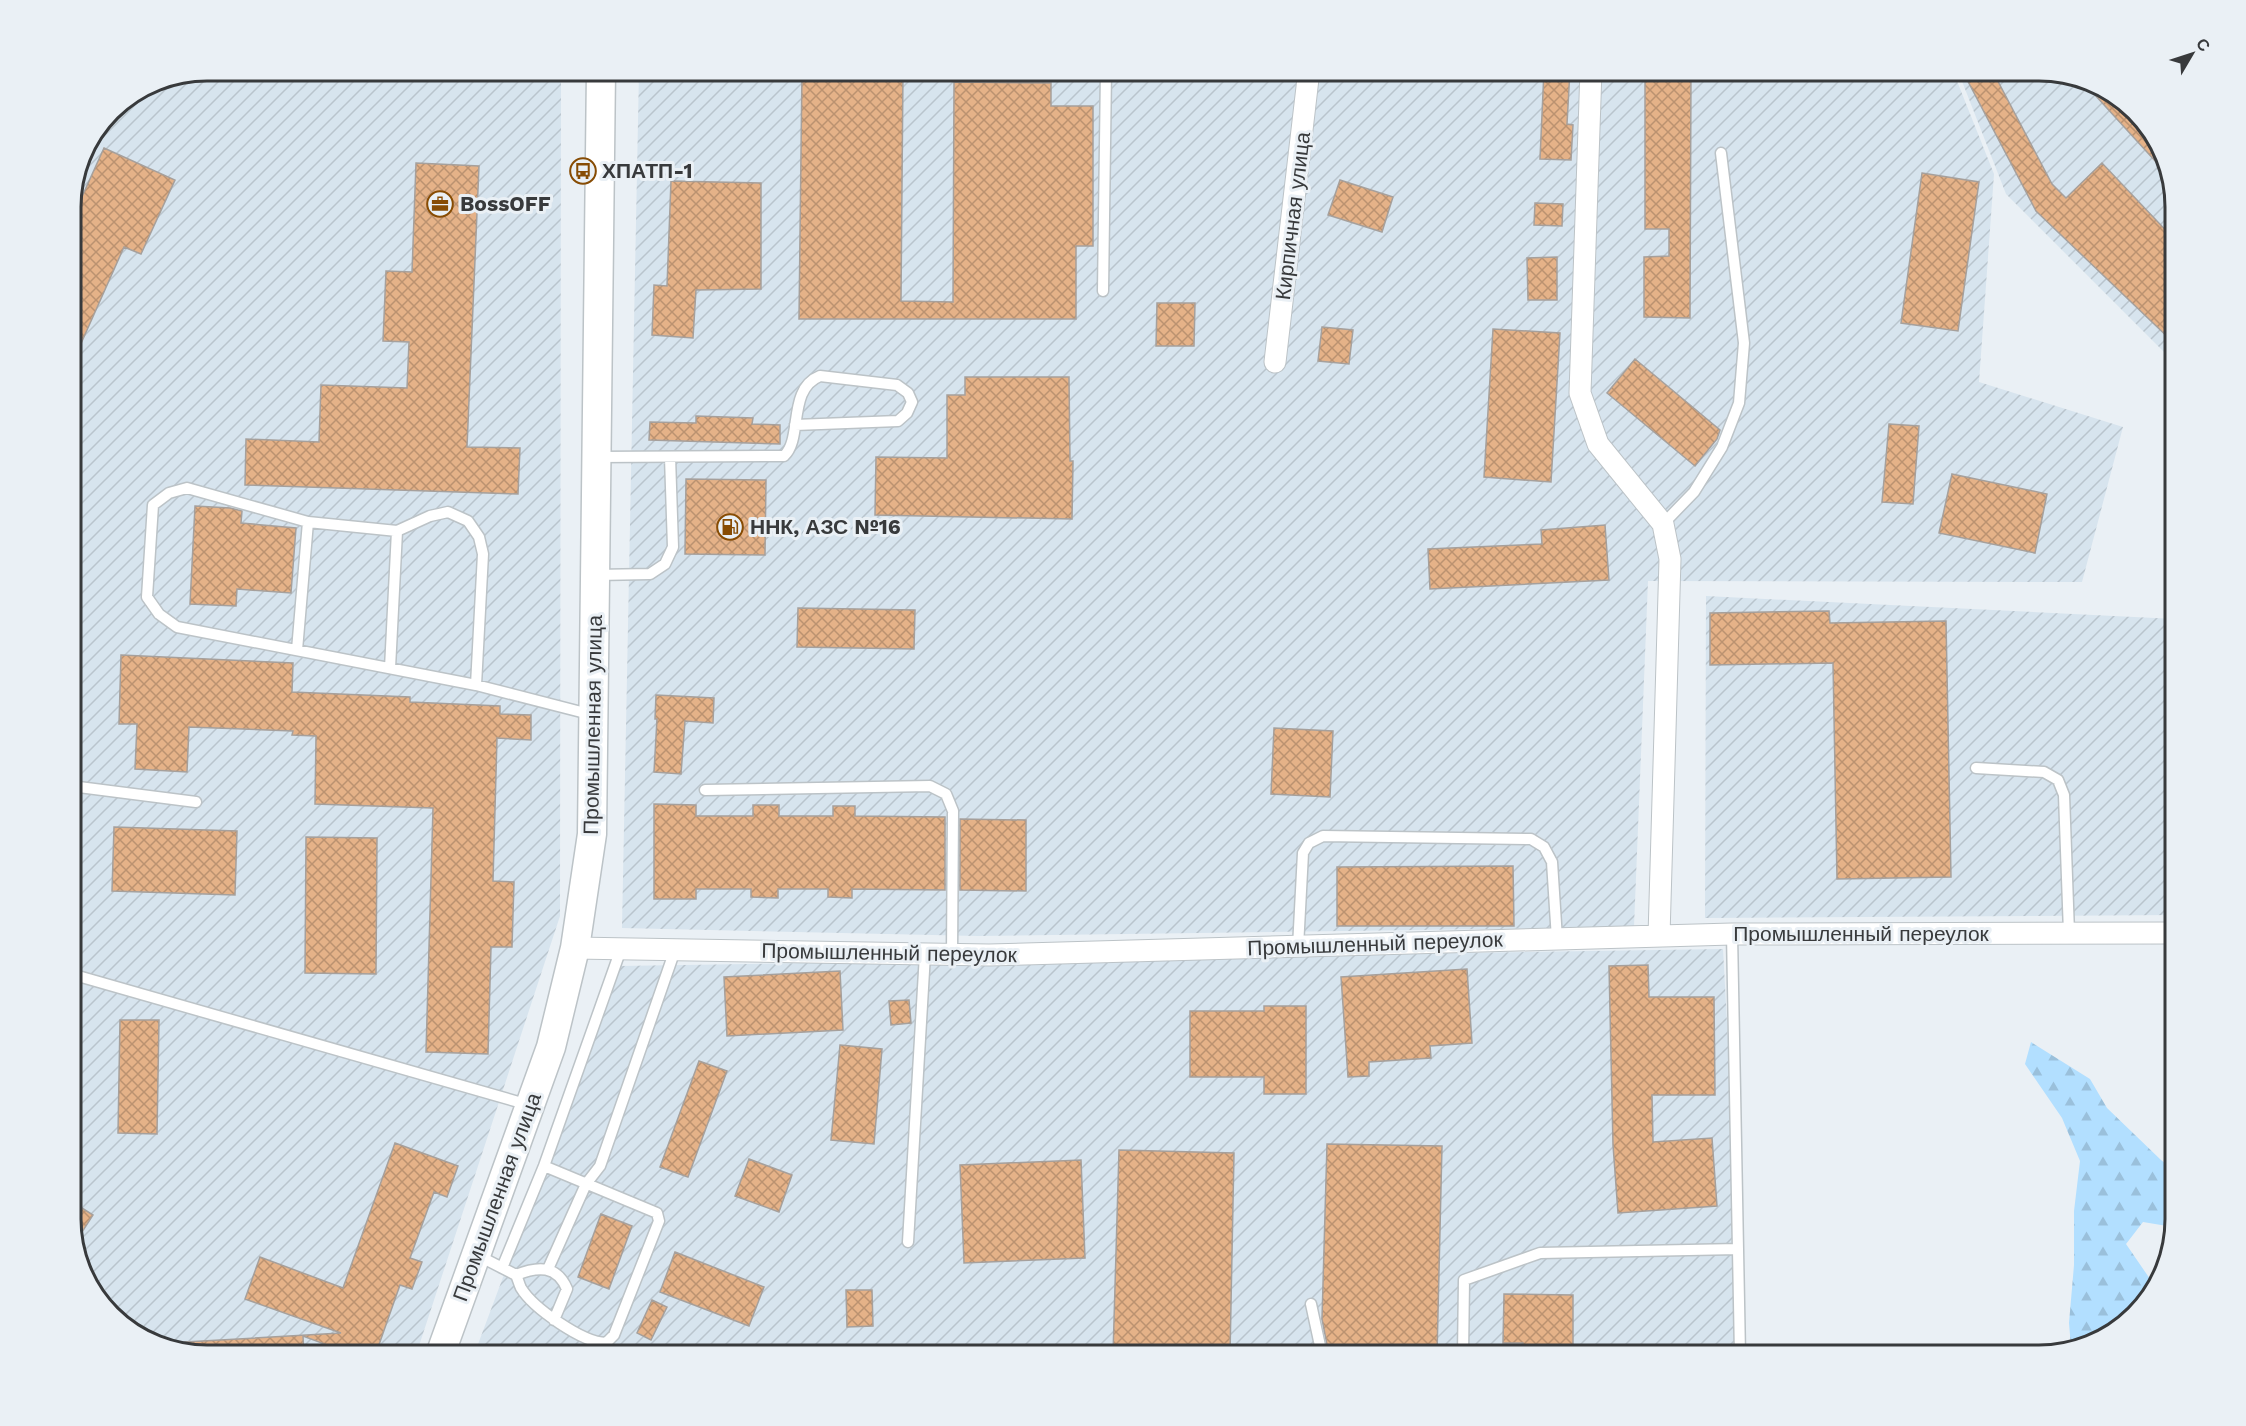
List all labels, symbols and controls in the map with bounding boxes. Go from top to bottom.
north arrow [2162,24,2222,84]
text: С [2192,34,2215,56]
street label: Кирпичная улица [1270,130,1315,301]
bus stop icon: ХПАТП-1 [568,156,598,186]
place label: ХПАТП-1 [602,158,692,183]
office icon: BossOFF [425,189,455,219]
place label: BossOFF [460,191,551,216]
fuel station icon: ННК, АЗС №16 [715,512,745,542]
place label: ННК, АЗС №16 [750,514,901,539]
street label: Промышленная улица [578,615,607,835]
street label: Промышленный переулок [1733,921,1990,946]
street label: Промышленный переулок [1247,927,1504,960]
street label: Промышленный переулок [761,938,1018,967]
street label: Промышленная улица [447,1089,546,1304]

